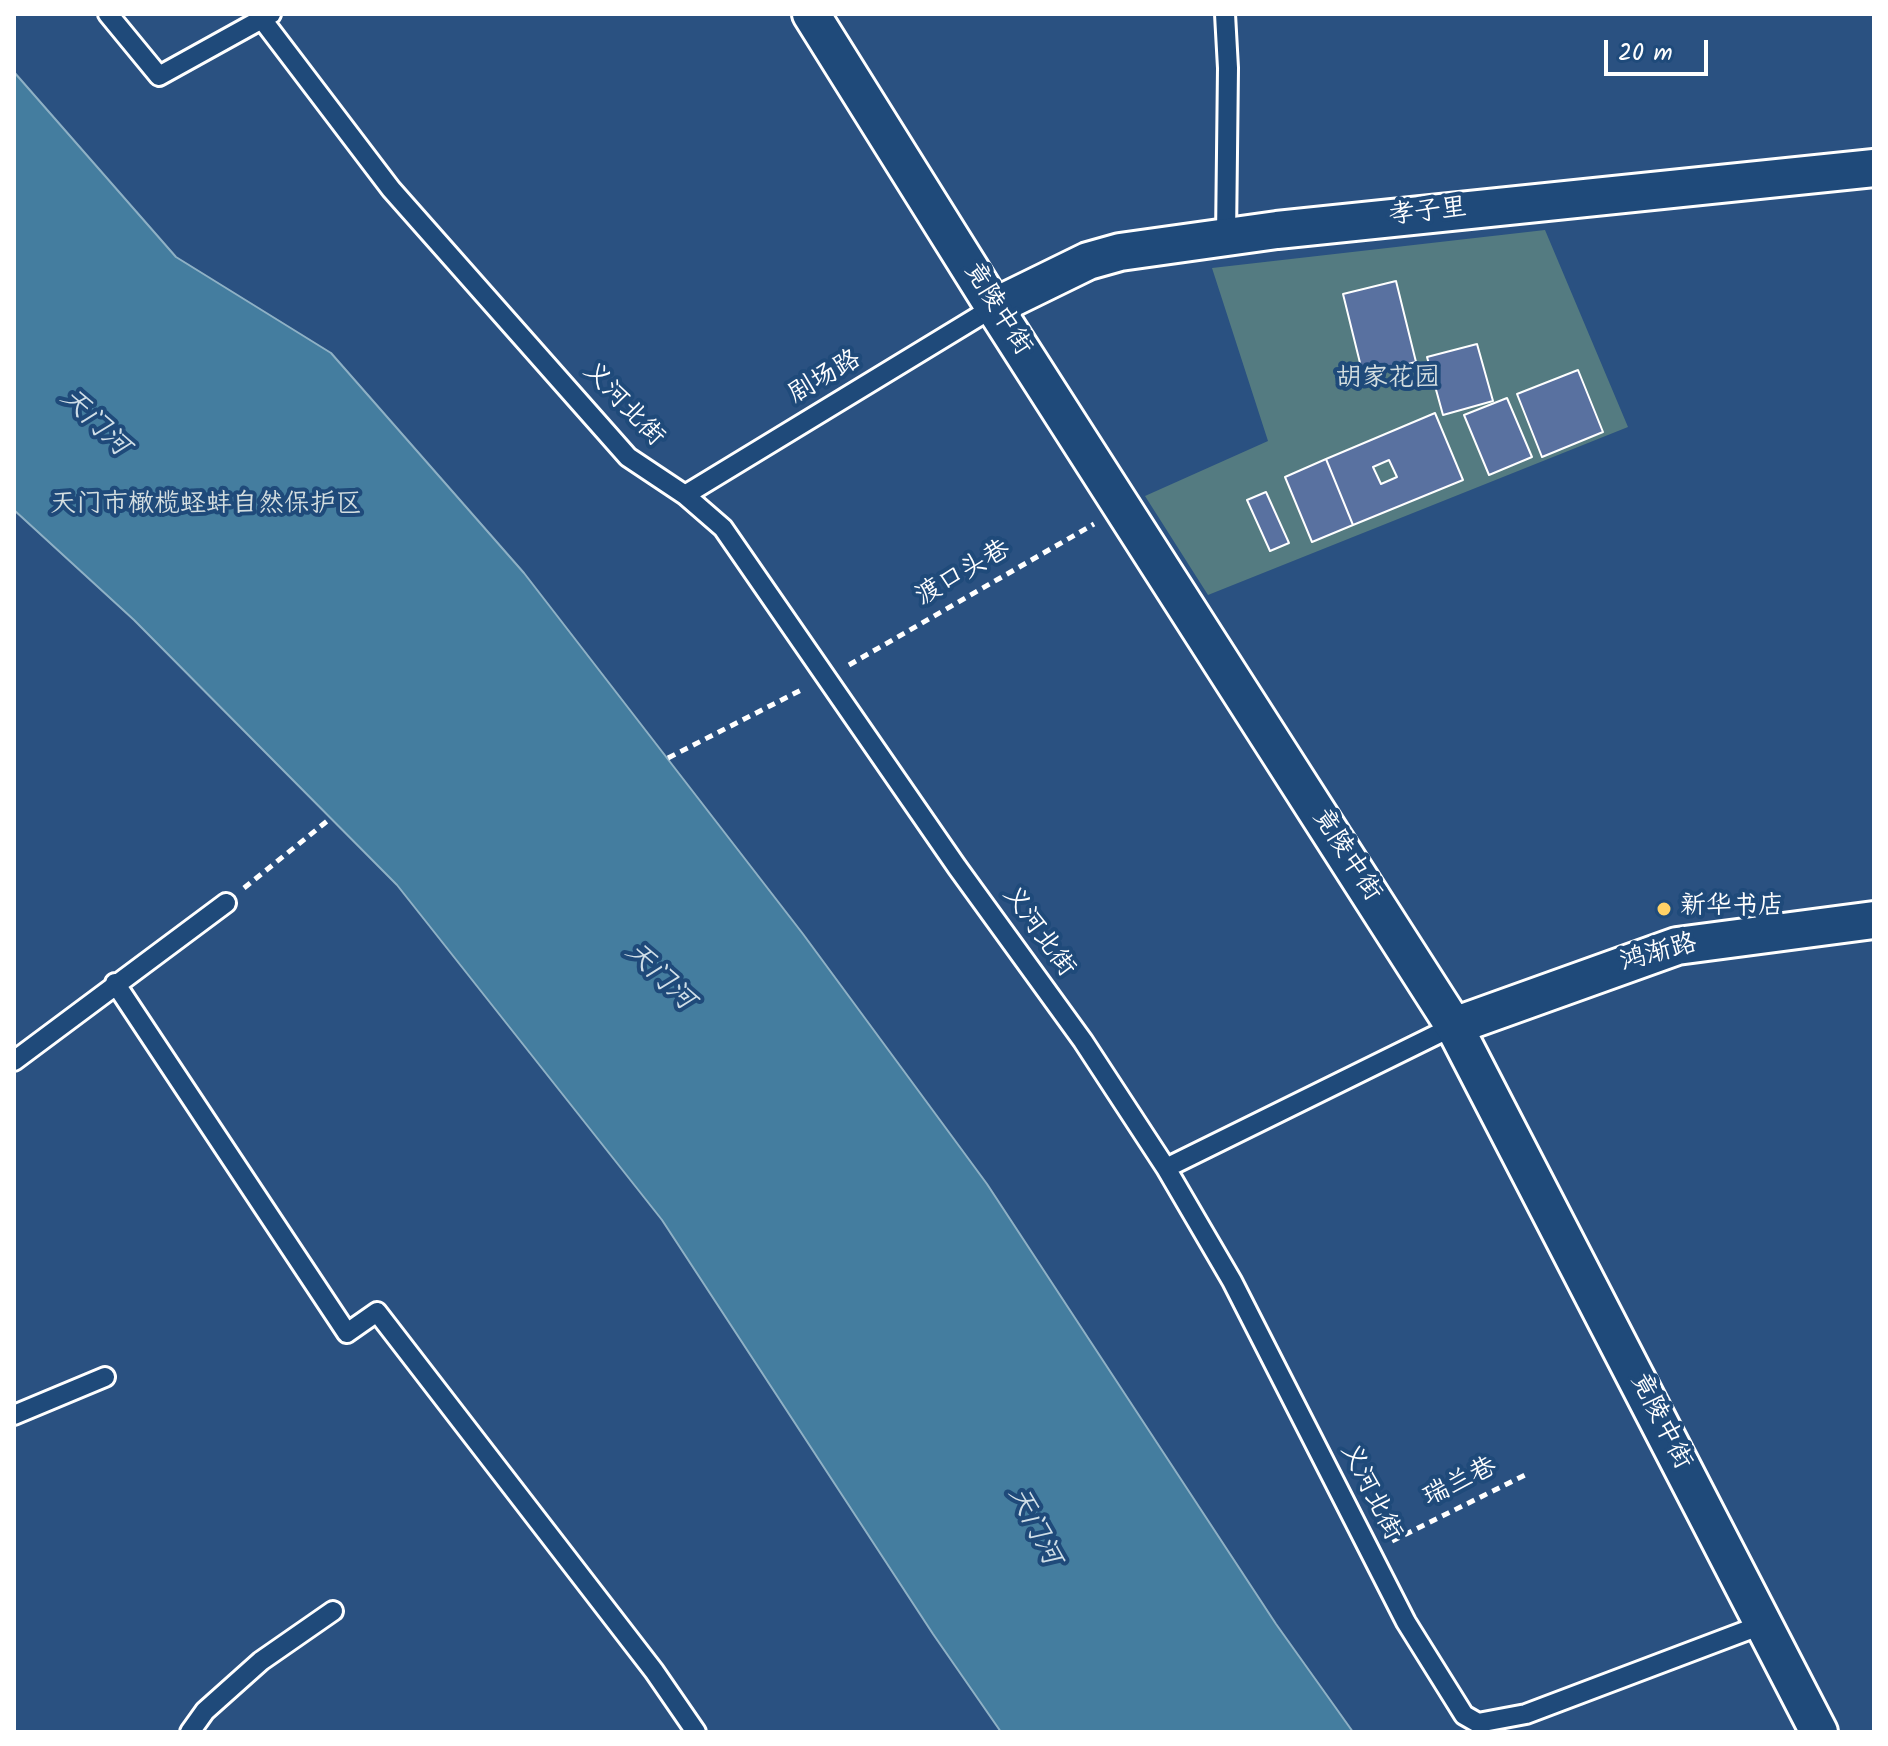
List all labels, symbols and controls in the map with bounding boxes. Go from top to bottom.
scale bar [1608,24,1712,74]
text: 20 m [1618,34,1673,73]
street label: 孝子里 [1388,194,1468,234]
street label: 竟陵中街 [955,258,1037,362]
street label: 剧场路 [785,346,867,412]
street label: 义河北街 [575,358,669,454]
park label: 胡家花园 [1336,365,1440,397]
water label: 天门河 [51,383,135,465]
park label: 天门市橄榄蛏蚌自然保护区 [50,491,362,523]
street label: 渡口头巷 [911,535,1017,615]
street label: 竟陵中街 [1304,804,1386,908]
street label: 义河北街 [994,882,1080,984]
place label: 新华书店 [1680,893,1784,925]
marker: 新华书店 [1655,900,1673,918]
street label: 鸿渐路 [1617,930,1701,980]
water label: 天门河 [616,937,700,1019]
street label: 竟陵中街 [1621,1369,1697,1475]
street label: 义河北街 [1331,1440,1407,1546]
street label: 瑞兰巷 [1419,1453,1503,1515]
water label: 天门河 [998,1482,1066,1572]

